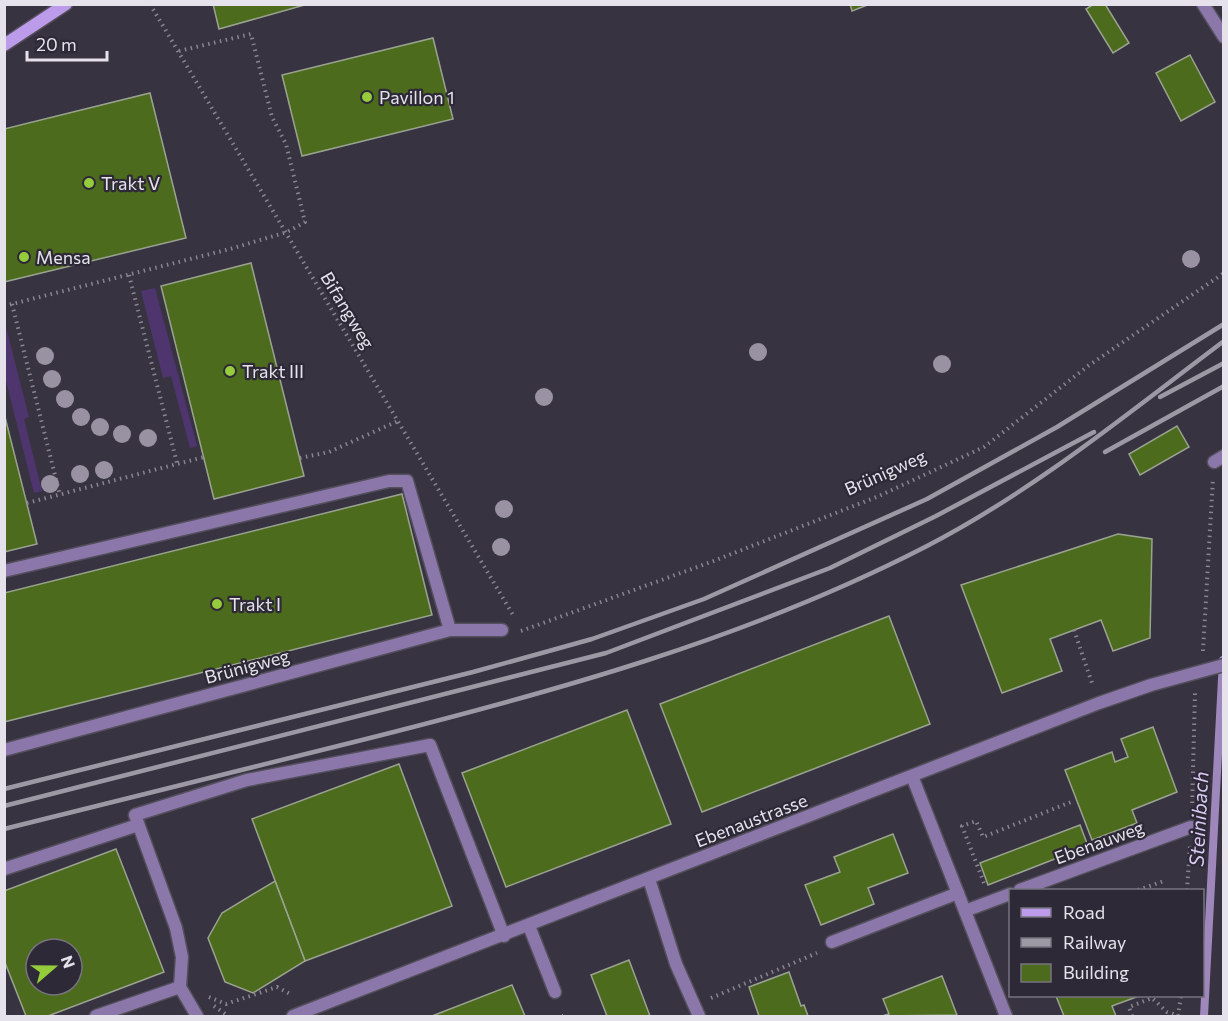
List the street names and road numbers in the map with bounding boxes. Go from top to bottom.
street label: Bifangweg [316,267,380,353]
street label: Brünigweg [841,444,929,500]
street label: Brünigweg [202,644,292,688]
street label: Ebenaustrasse [692,789,810,851]
street label: Ebenauweg [1051,816,1147,868]

